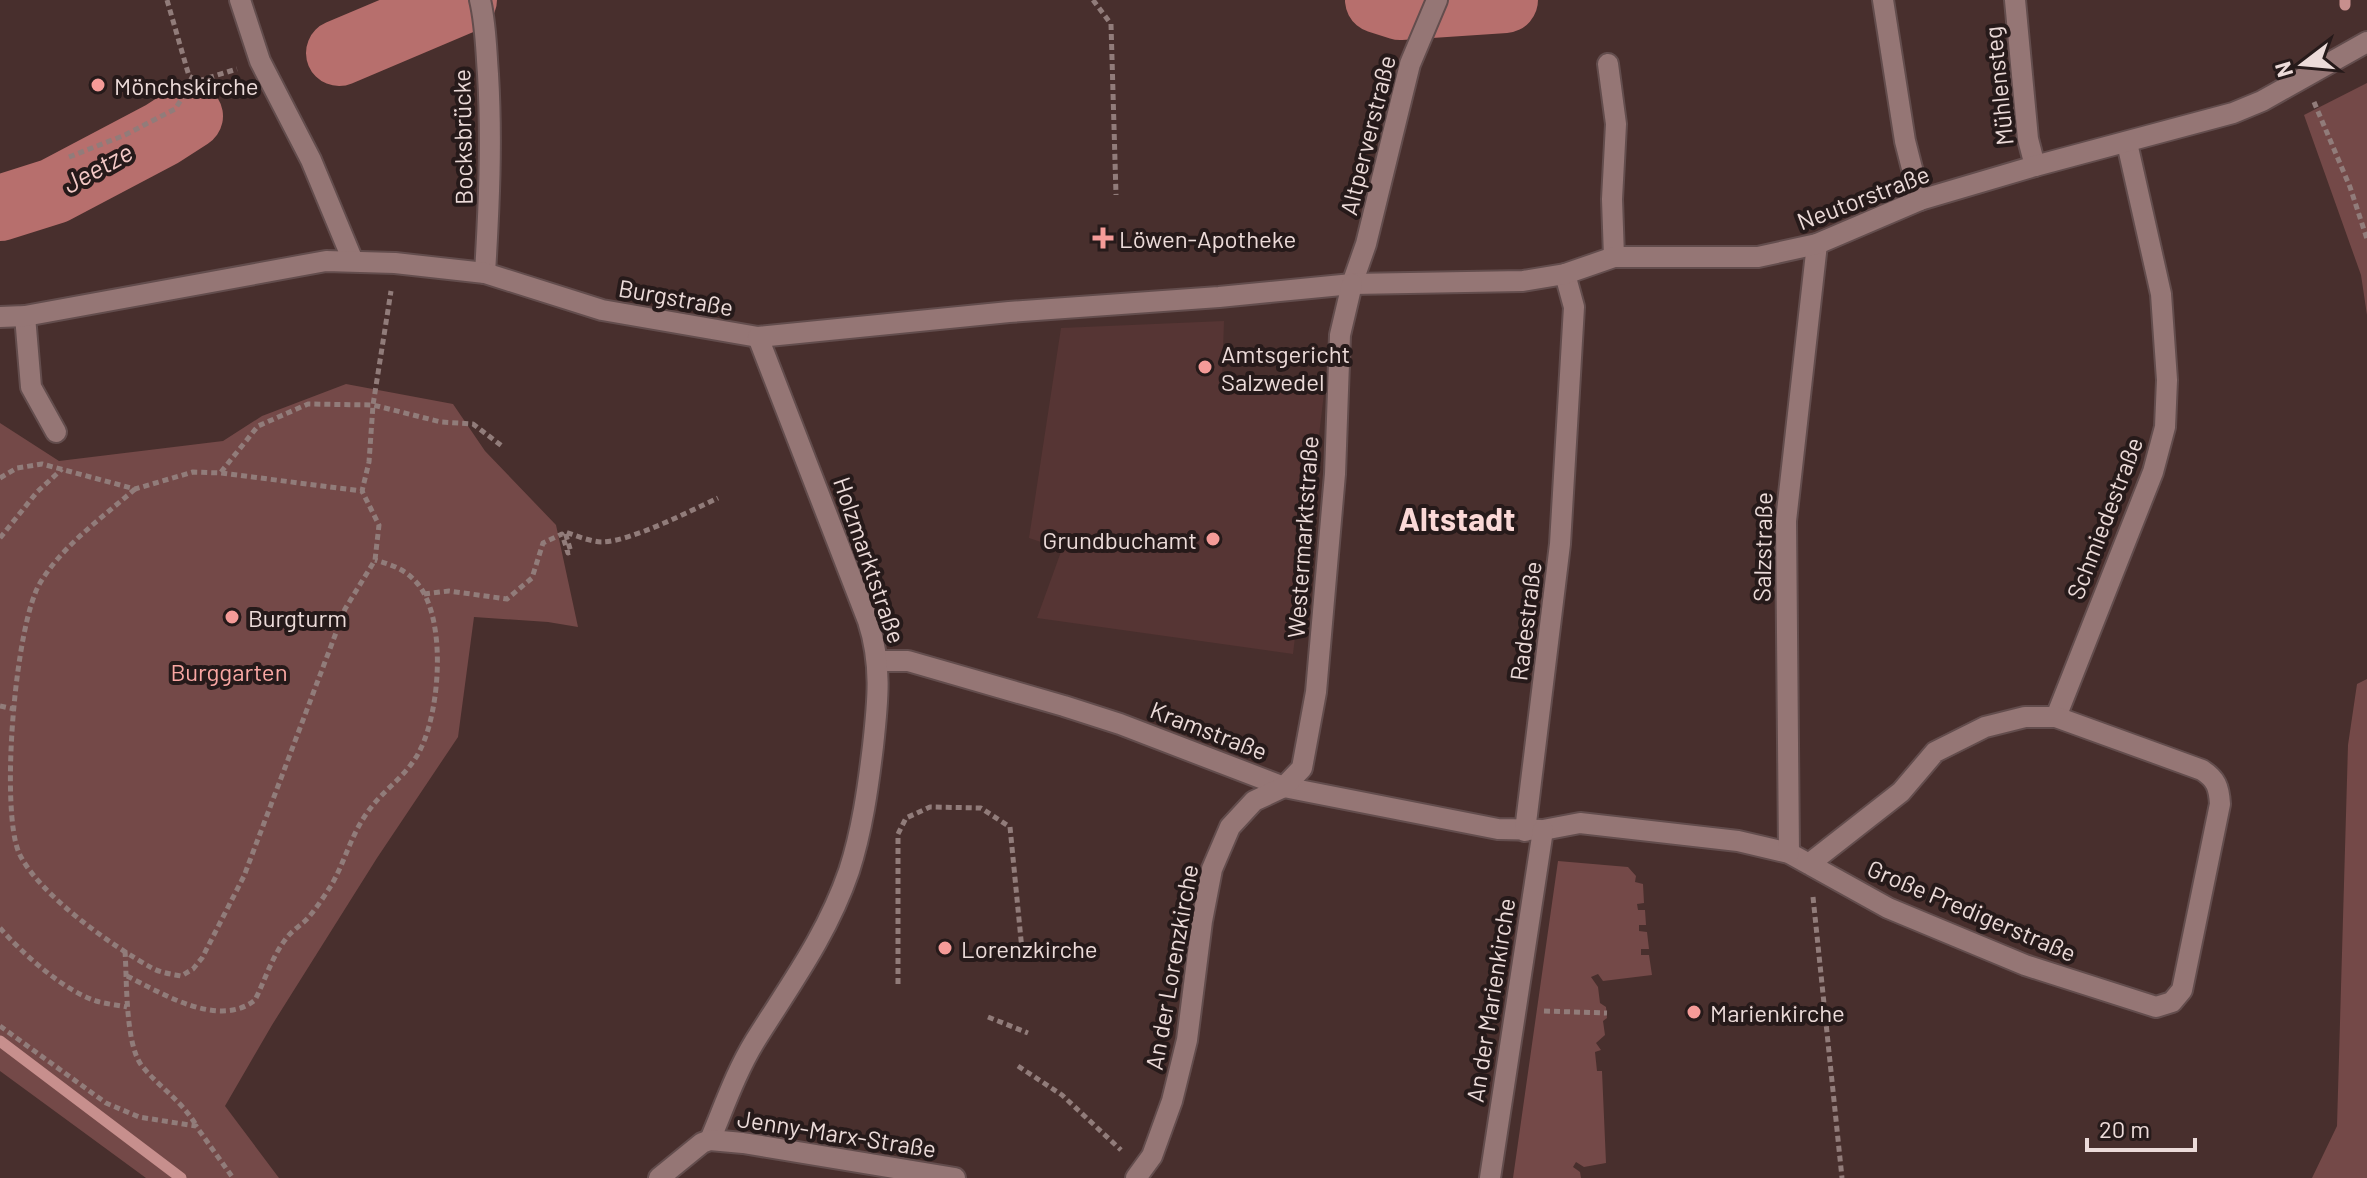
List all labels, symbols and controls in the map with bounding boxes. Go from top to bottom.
north arrow [2263,24,2343,104]
street label: Mühlensteg [1977,25,2019,147]
street label: Altperverstraße [1333,52,1401,218]
text: N [2268,59,2297,80]
street label: Bocksbrücke [446,69,478,205]
place label: Mönchskirche [114,71,259,100]
marker: Mönchskirche [89,76,107,94]
water label: Jeetze [57,135,137,199]
street label: Neutorstraße [1793,158,1933,236]
place label: Löwen-Apotheke [1119,224,1296,253]
marker: Löwen-Apotheke [1094,229,1112,247]
street label: Burgstraße [616,273,736,321]
place label: Amtsgericht Salzwedel [1221,339,1350,396]
marker: Amtsgericht Salzwedel [1196,358,1214,376]
street label: Schmiedestraße [2060,433,2148,603]
street label: Westermarktstraße [1280,435,1324,639]
street label: Holzmarktstraße [828,473,912,647]
street label: Salzstraße [1747,492,1777,602]
district label: Altstadt [1399,499,1515,537]
place label: Grundbuchamt [1043,525,1197,554]
marker: Grundbuchamt [1204,530,1222,548]
street label: Radestraße [1503,560,1547,682]
place label: Burgturm [248,603,347,632]
marker: Burgturm [223,608,241,626]
park label: Burggarten [170,657,288,686]
street label: Kramstraße [1146,694,1272,766]
street label: Große Predigerstraße [1863,853,2081,967]
street label: An der Lorenzkirche [1139,862,1203,1072]
street label: An der Marienkirche [1460,896,1520,1104]
place label: Lorenzkirche [961,934,1098,963]
marker: Lorenzkirche [936,939,954,957]
place label: Marienkirche [1710,998,1845,1027]
marker: Marienkirche [1685,1003,1703,1021]
scale bar [2087,1102,2195,1152]
street label: Jenny-Marx-Straße [736,1103,938,1163]
text: 20 m [2099,1114,2150,1143]

